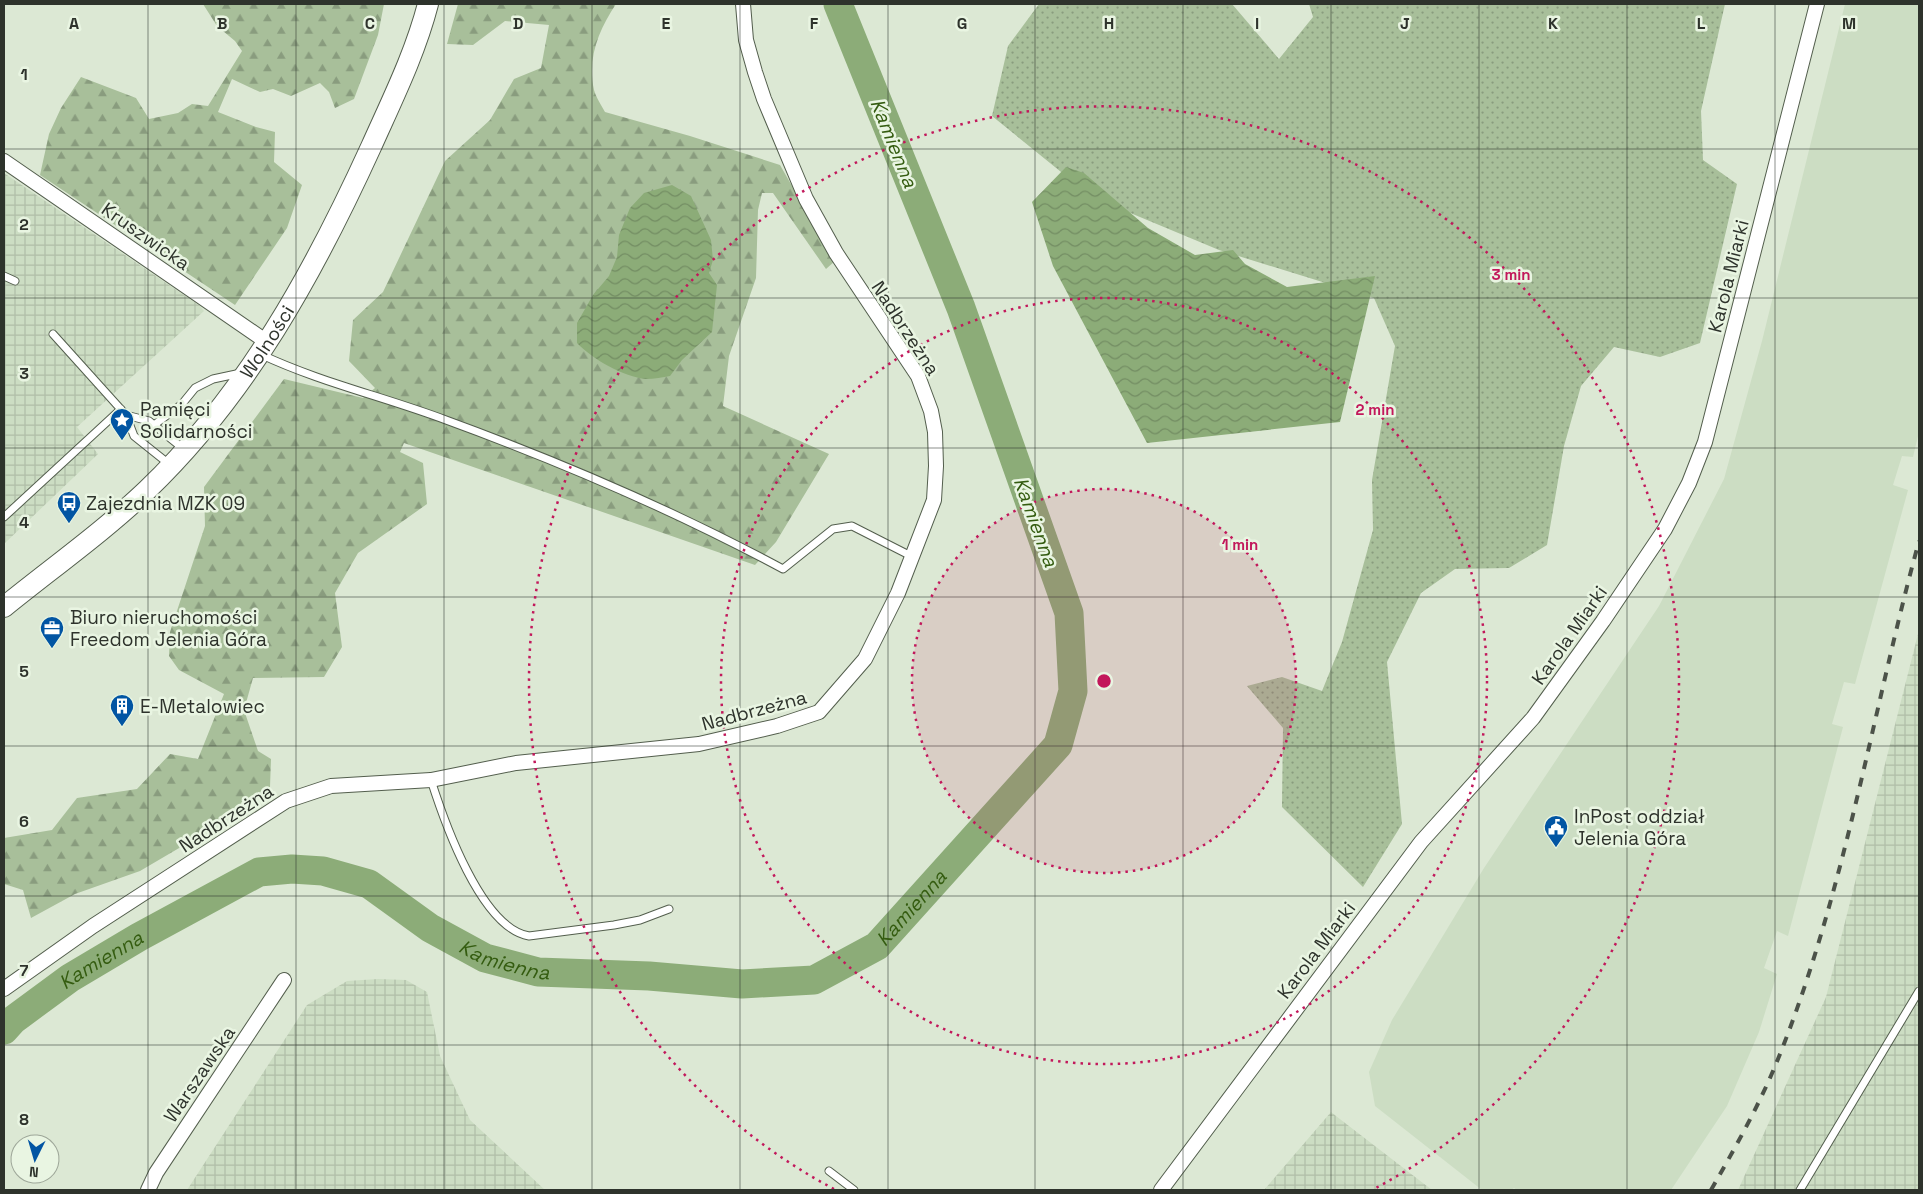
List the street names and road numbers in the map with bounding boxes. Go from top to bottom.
street label: Kruszwicka [97,197,195,276]
street label: Karola Miarki [1702,217,1755,335]
street label: Nadbrzeżna [866,276,945,380]
street label: Wolności [234,301,300,383]
street label: Karola Miarki [1526,581,1613,690]
street label: Nadbrzeżna [699,684,810,737]
street label: Nadbrzeżna [174,779,278,858]
street label: Karola Miarki [1272,897,1361,1004]
street label: Warszawska [158,1021,241,1127]

